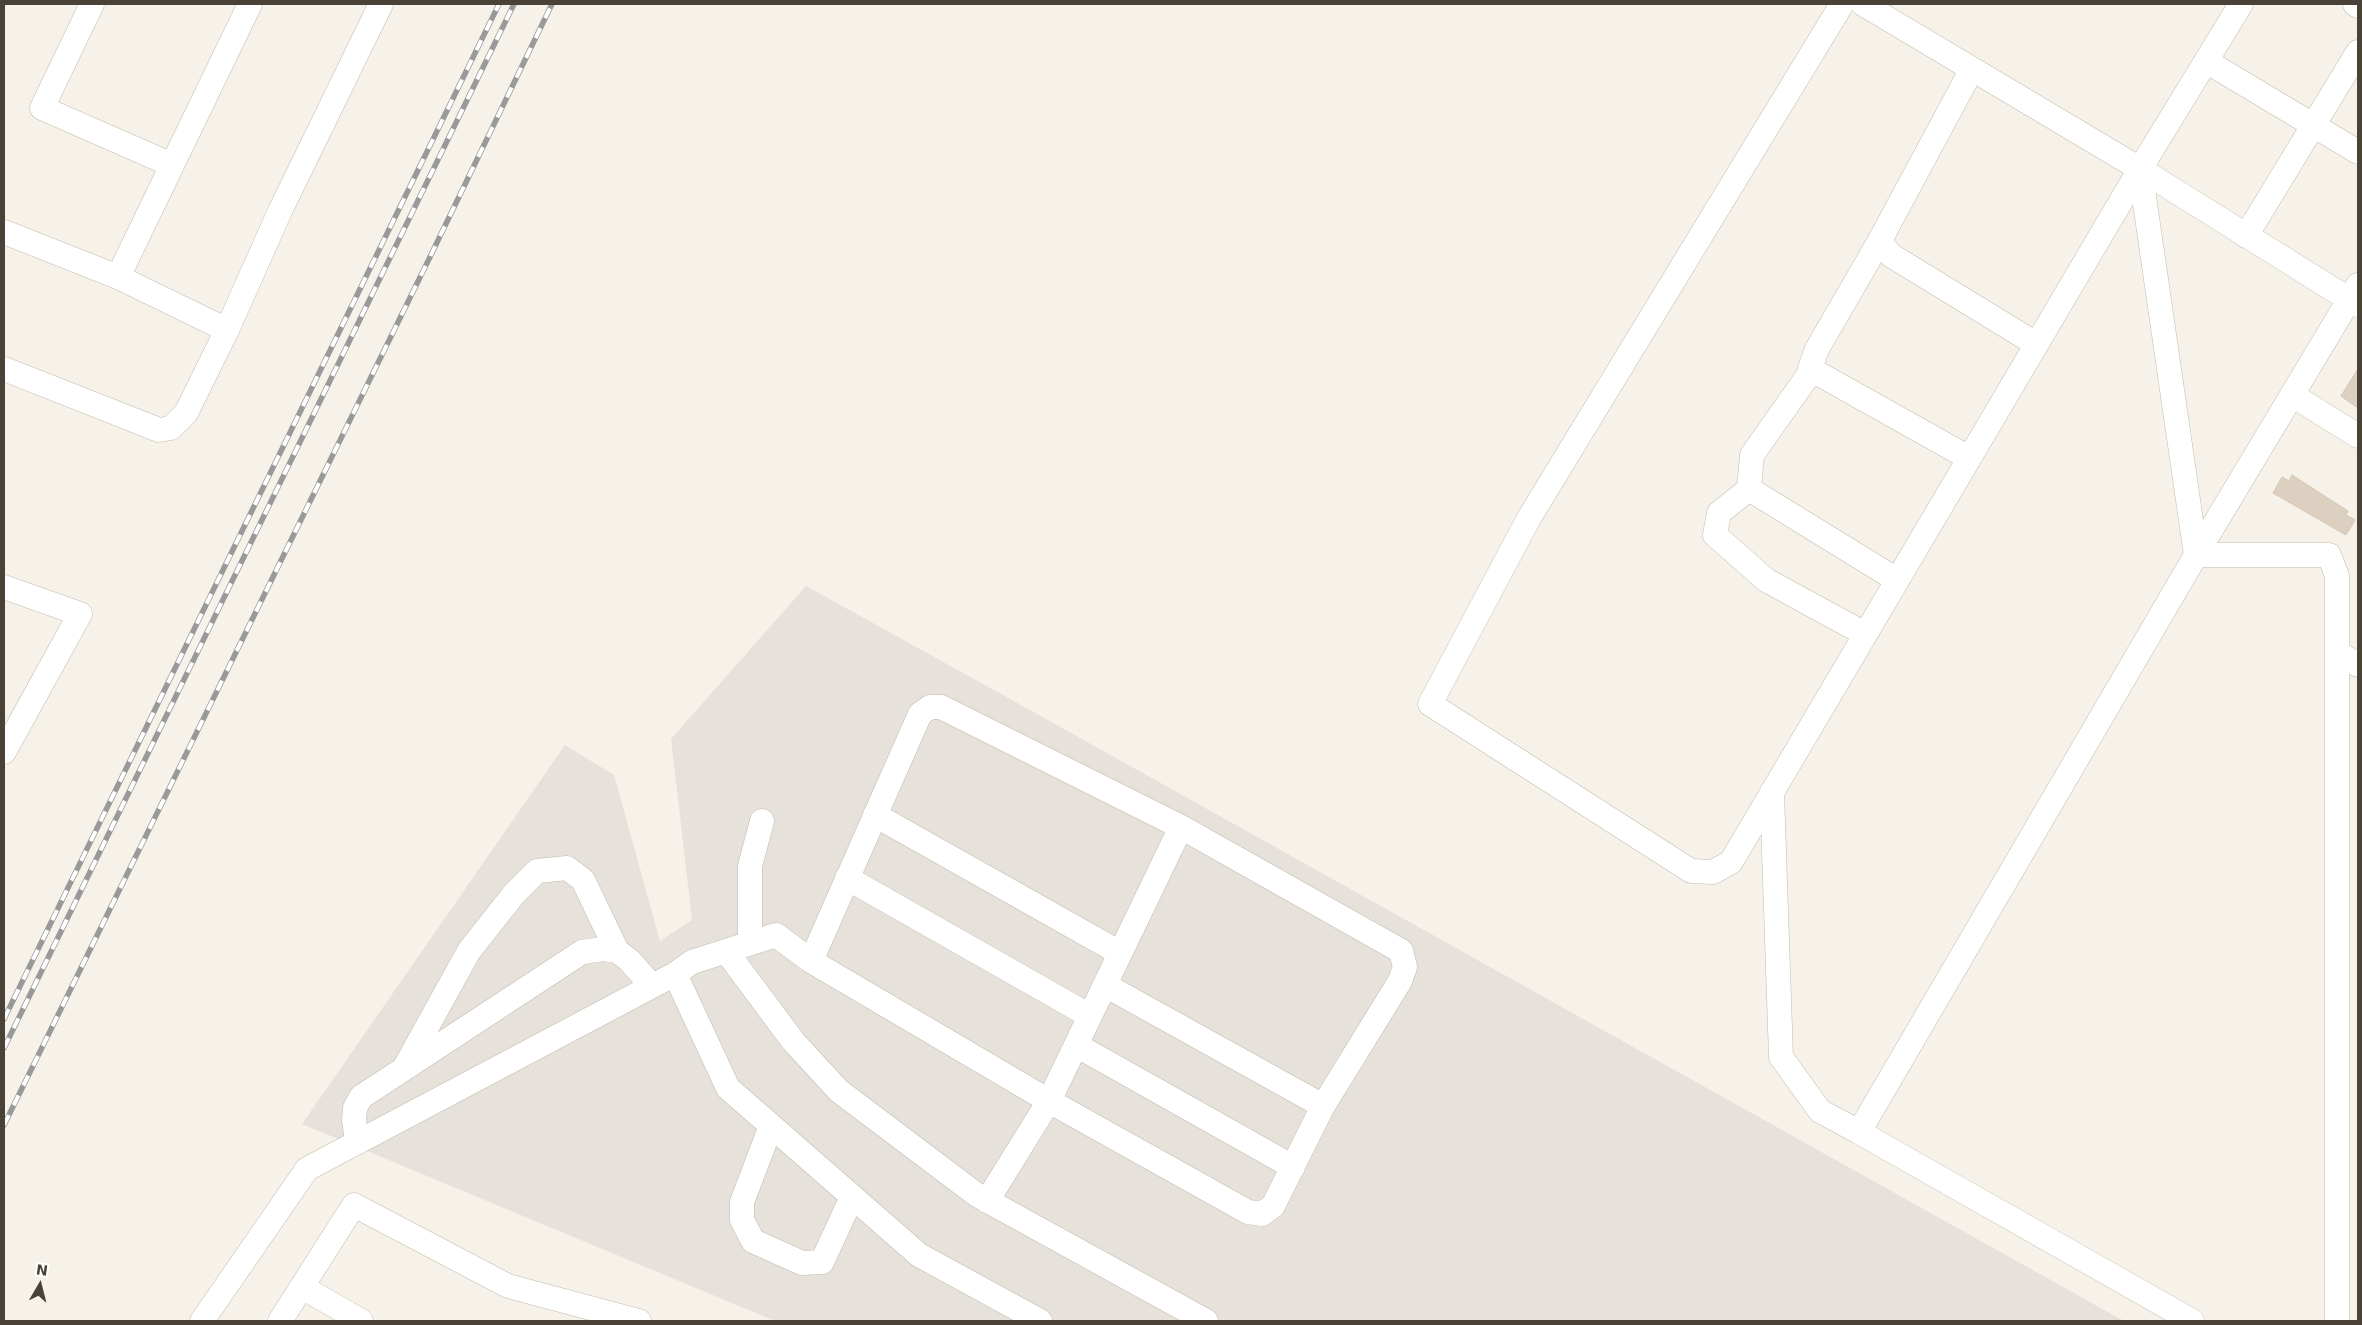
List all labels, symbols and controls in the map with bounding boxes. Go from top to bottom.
north arrow [15,1260,65,1310]
text: N [35,1261,49,1279]

